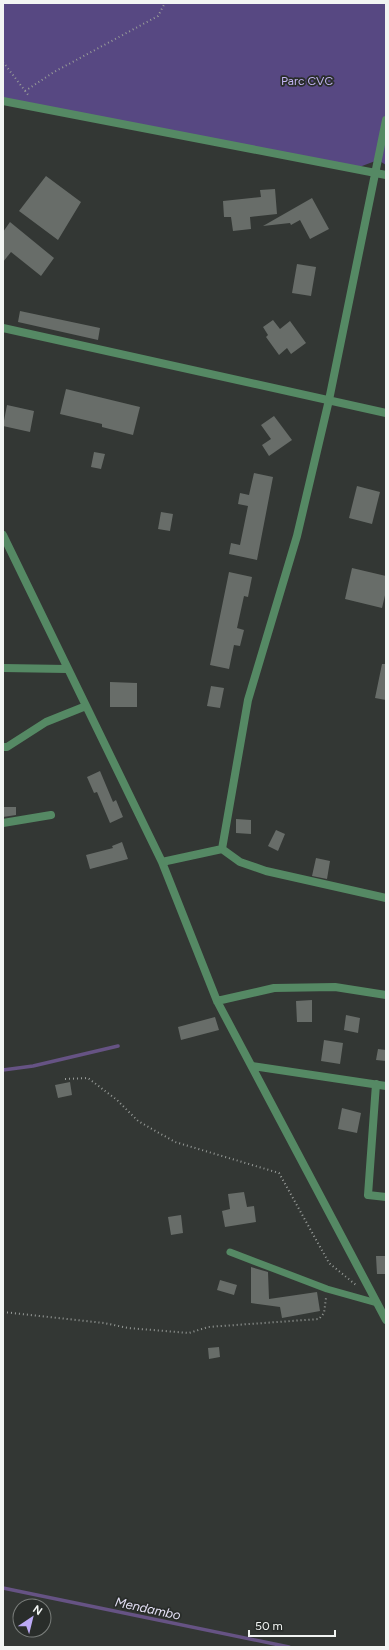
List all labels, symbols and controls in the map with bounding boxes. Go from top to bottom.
park label: Parc CVC [281,74,333,88]
water label: Mendambo [114,1594,183,1623]
north arrow [12,1598,52,1638]
text: N [30,1602,45,1618]
scale bar [249,1612,335,1638]
text: 50 m [255,1619,283,1633]

